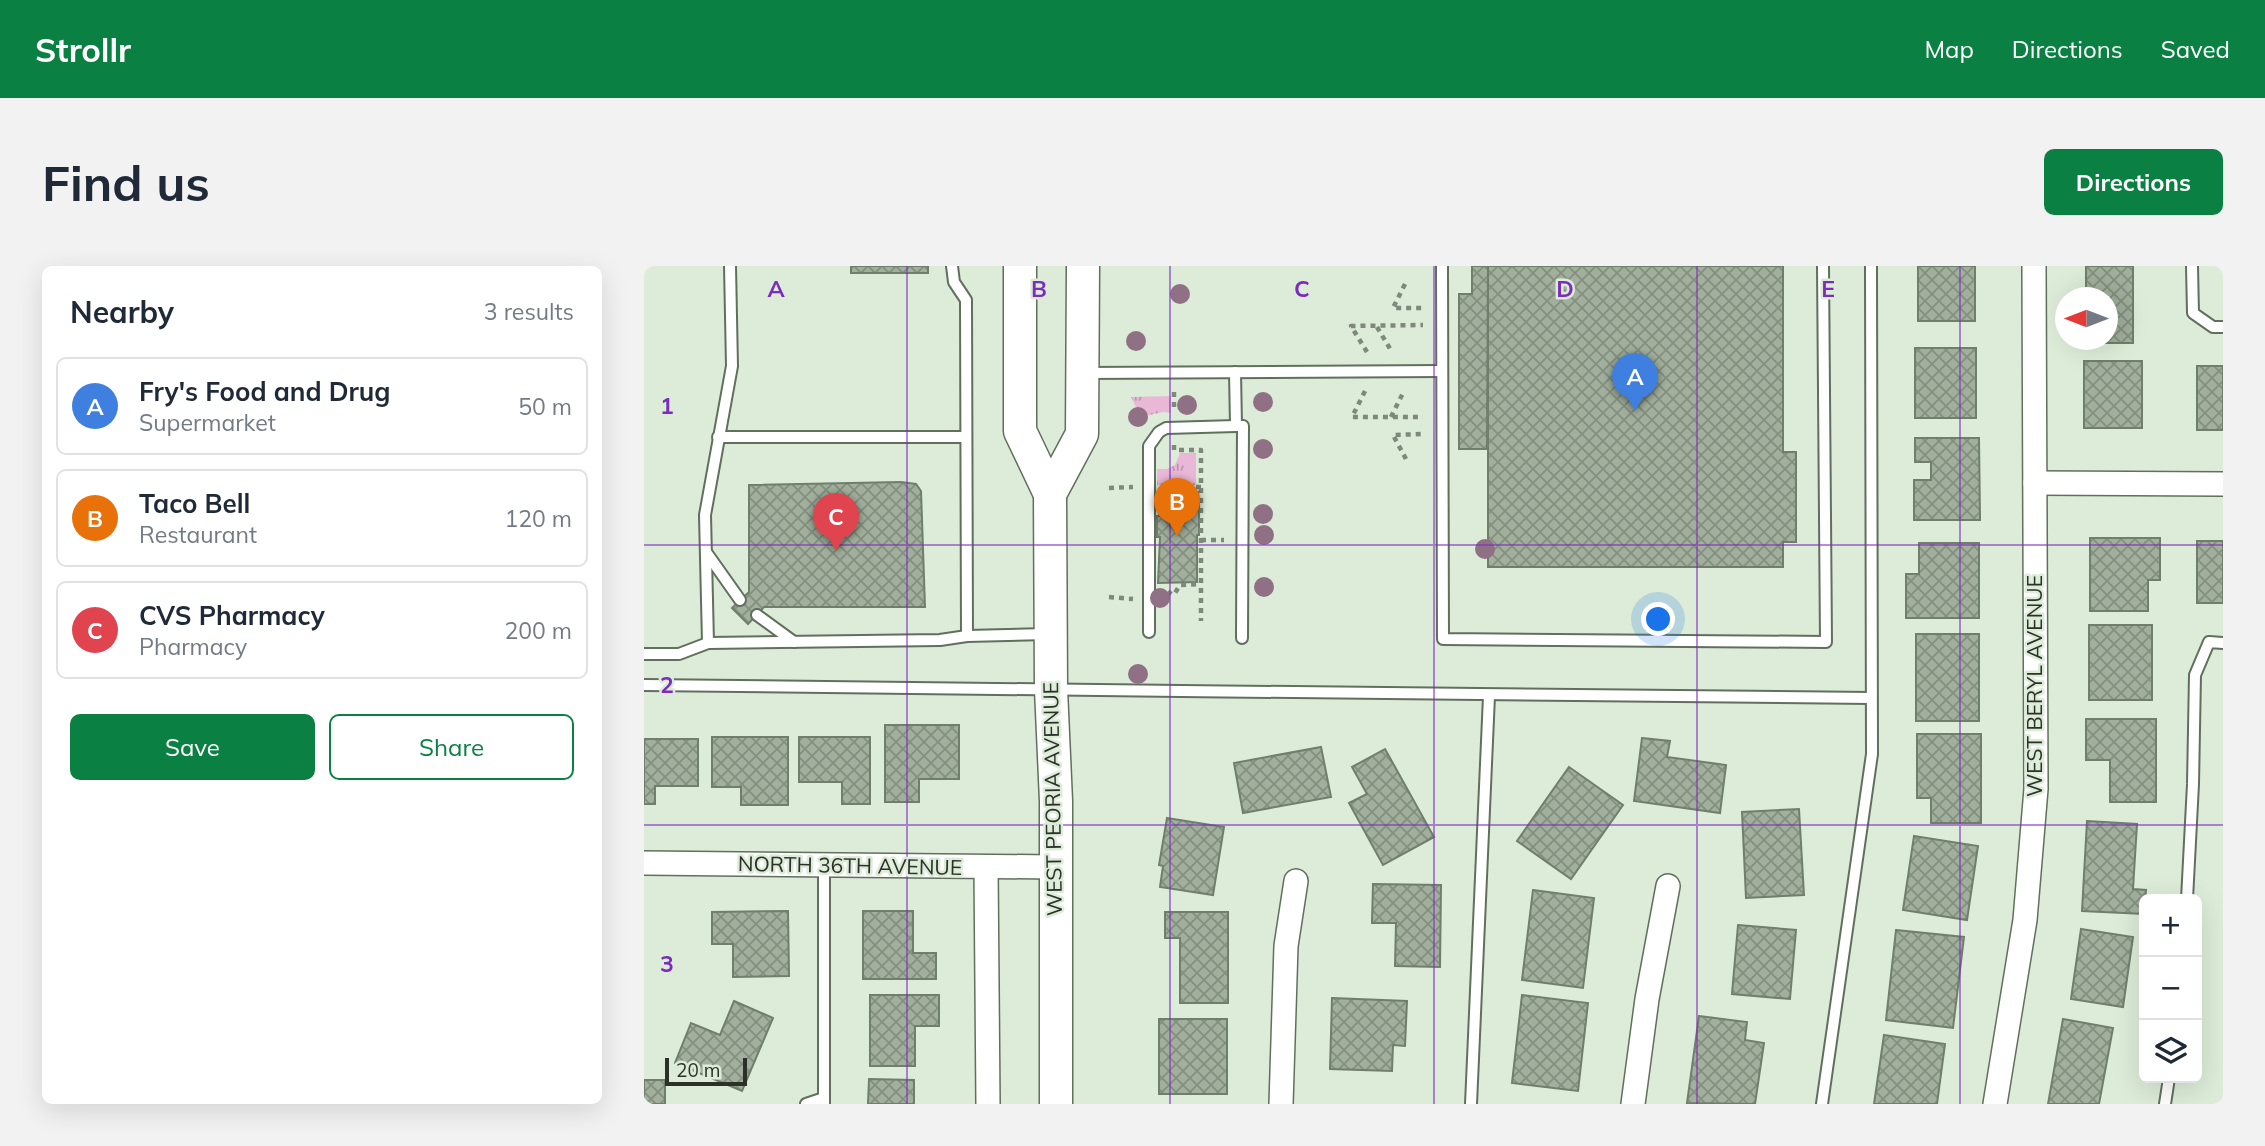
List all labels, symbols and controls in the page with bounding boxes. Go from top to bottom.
text: Strollr [35,29,131,70]
text: Map [1924,34,1974,64]
text: Directions [2012,34,2123,64]
text: Saved [2161,34,2230,64]
button: Directions [2044,149,2223,215]
text: Find us [42,152,210,213]
text: A [767,274,785,303]
text: B [1031,274,1047,303]
text: C [1294,274,1310,303]
text: D [1556,274,1574,303]
text: E [1821,274,1835,303]
north arrow [2055,287,2118,350]
text: Nearby [70,293,174,331]
text: 3 results [484,297,574,326]
pin: A [1612,353,1658,411]
text: Fry's Food and Drug [139,375,390,408]
text: 1 [660,391,674,420]
text: A [86,392,104,421]
text: 50 m [518,392,572,421]
text: Supermarket [139,408,276,437]
pin: B [1154,478,1200,536]
text: Taco Bell [139,487,250,520]
pin: C [813,493,859,551]
text: B [87,504,103,533]
text: 120 m [504,504,572,533]
text: Restaurant [139,520,257,549]
street label: WEST BERYL AVENUE [2021,575,2047,797]
text: CVS Pharmacy [139,599,325,632]
your location [1641,602,1675,636]
text: C [87,616,103,645]
text: 200 m [504,616,572,645]
text: Pharmacy [139,632,247,661]
text: 2 [660,670,674,699]
street label: WEST PEORIA AVENUE [1037,682,1067,916]
button: Save [70,714,315,780]
button: Share [329,714,574,780]
street label: NORTH 36TH AVENUE [738,850,962,880]
map controls [2139,894,2202,1083]
button: + [2139,894,2202,957]
text: 3 [660,949,674,978]
button: − [2139,957,2202,1020]
button: layers [2139,1020,2202,1083]
scale bar [665,1055,747,1087]
text: 20 m [676,1058,720,1082]

